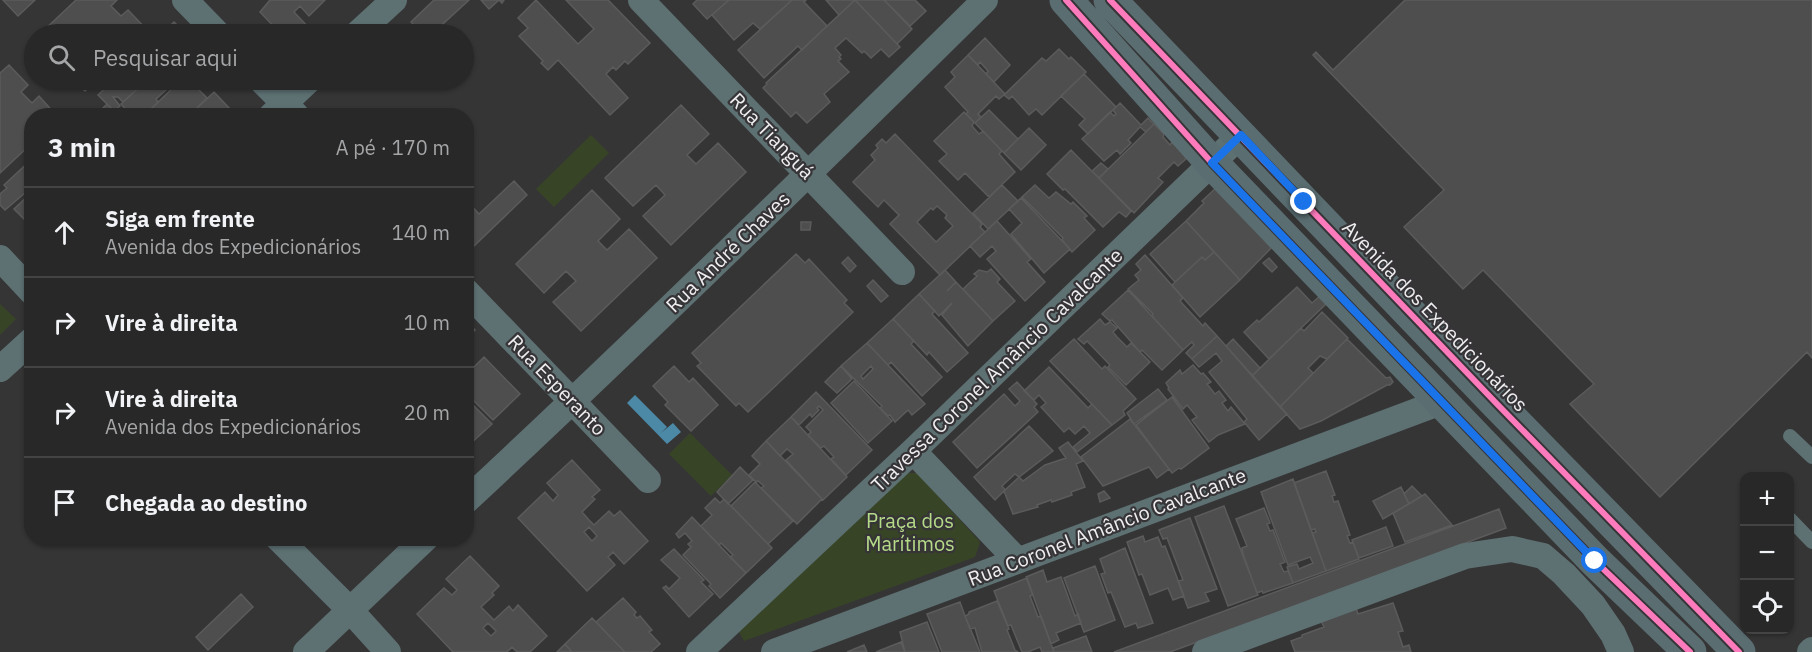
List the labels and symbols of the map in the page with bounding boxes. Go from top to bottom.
street label: Rua Tianguá [724,87,821,185]
street label: Rua André Chaves [660,185,796,318]
route end [1290,188,1316,214]
street label: Avenida dos Expedicionários [1337,214,1534,417]
street label: Travessa Coronel Amâncio Cavalcante [865,242,1128,498]
street label: Rua Esperanto [502,328,613,441]
street label: Rua Coronel Amâncio Cavalcante [964,461,1250,592]
park label: Praça dos Marítimos [865,507,955,557]
route start [1581,547,1607,573]

